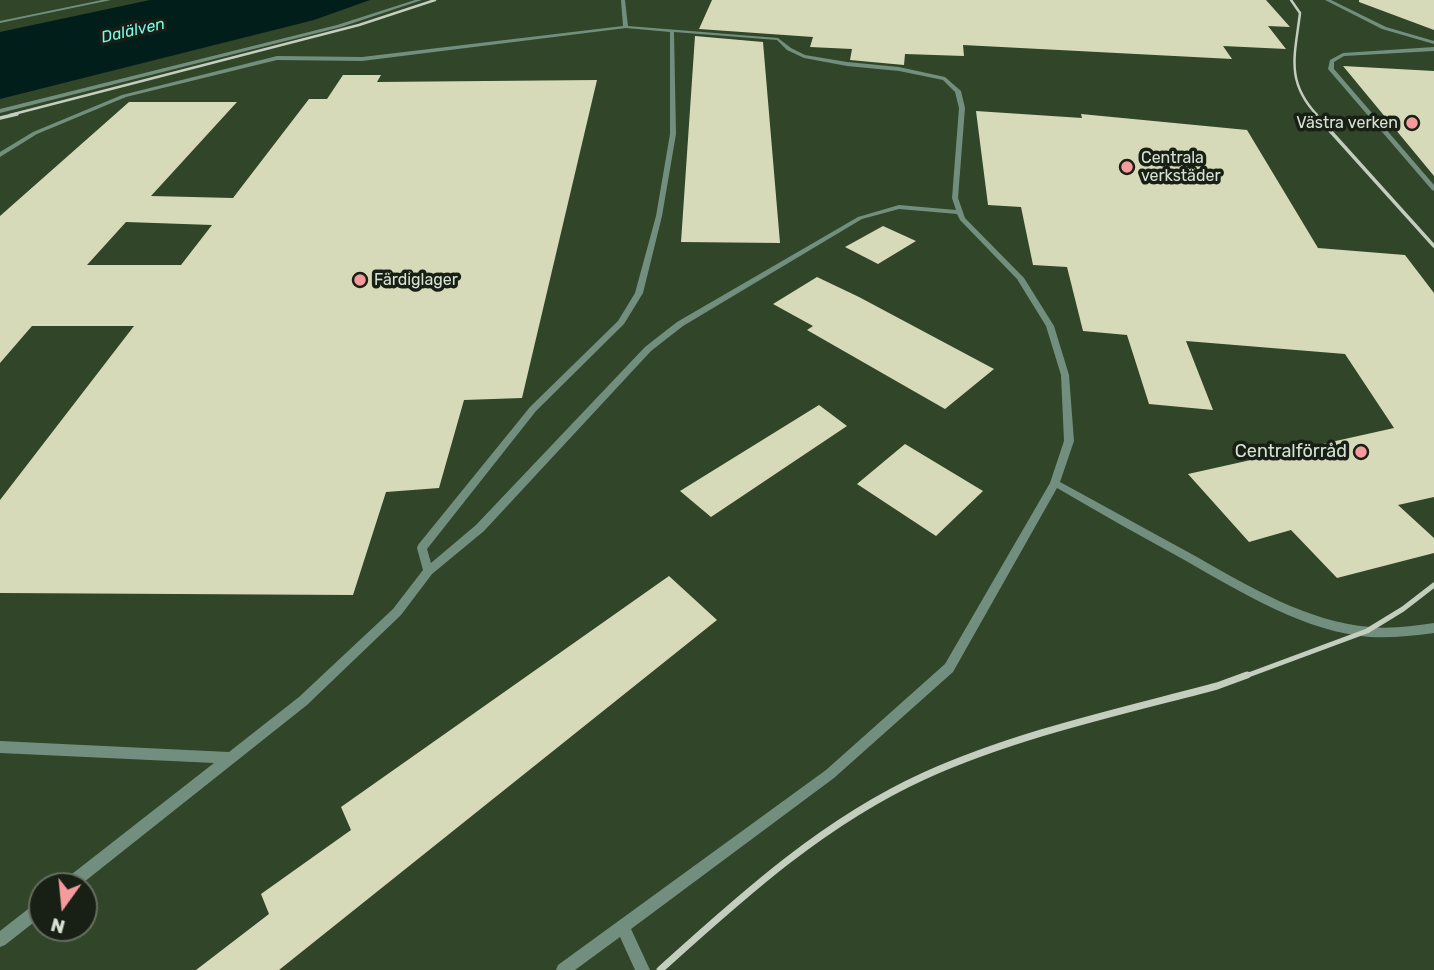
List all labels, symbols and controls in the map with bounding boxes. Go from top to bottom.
water label: Dalälven [99,14,167,48]
place label: Västra verken [1296,113,1398,133]
marker: Västra verken [1404,115,1420,131]
place label: Centrala verkstäder [1141,148,1221,186]
marker: Centrala verkstäder [1119,159,1135,175]
place label: Färdiglager [374,270,458,290]
marker: Färdiglager [352,272,368,288]
place label: Centralförråd [1235,441,1347,463]
marker: Centralförråd [1353,444,1369,460]
north arrow [28,872,98,942]
text: N [48,913,68,939]

